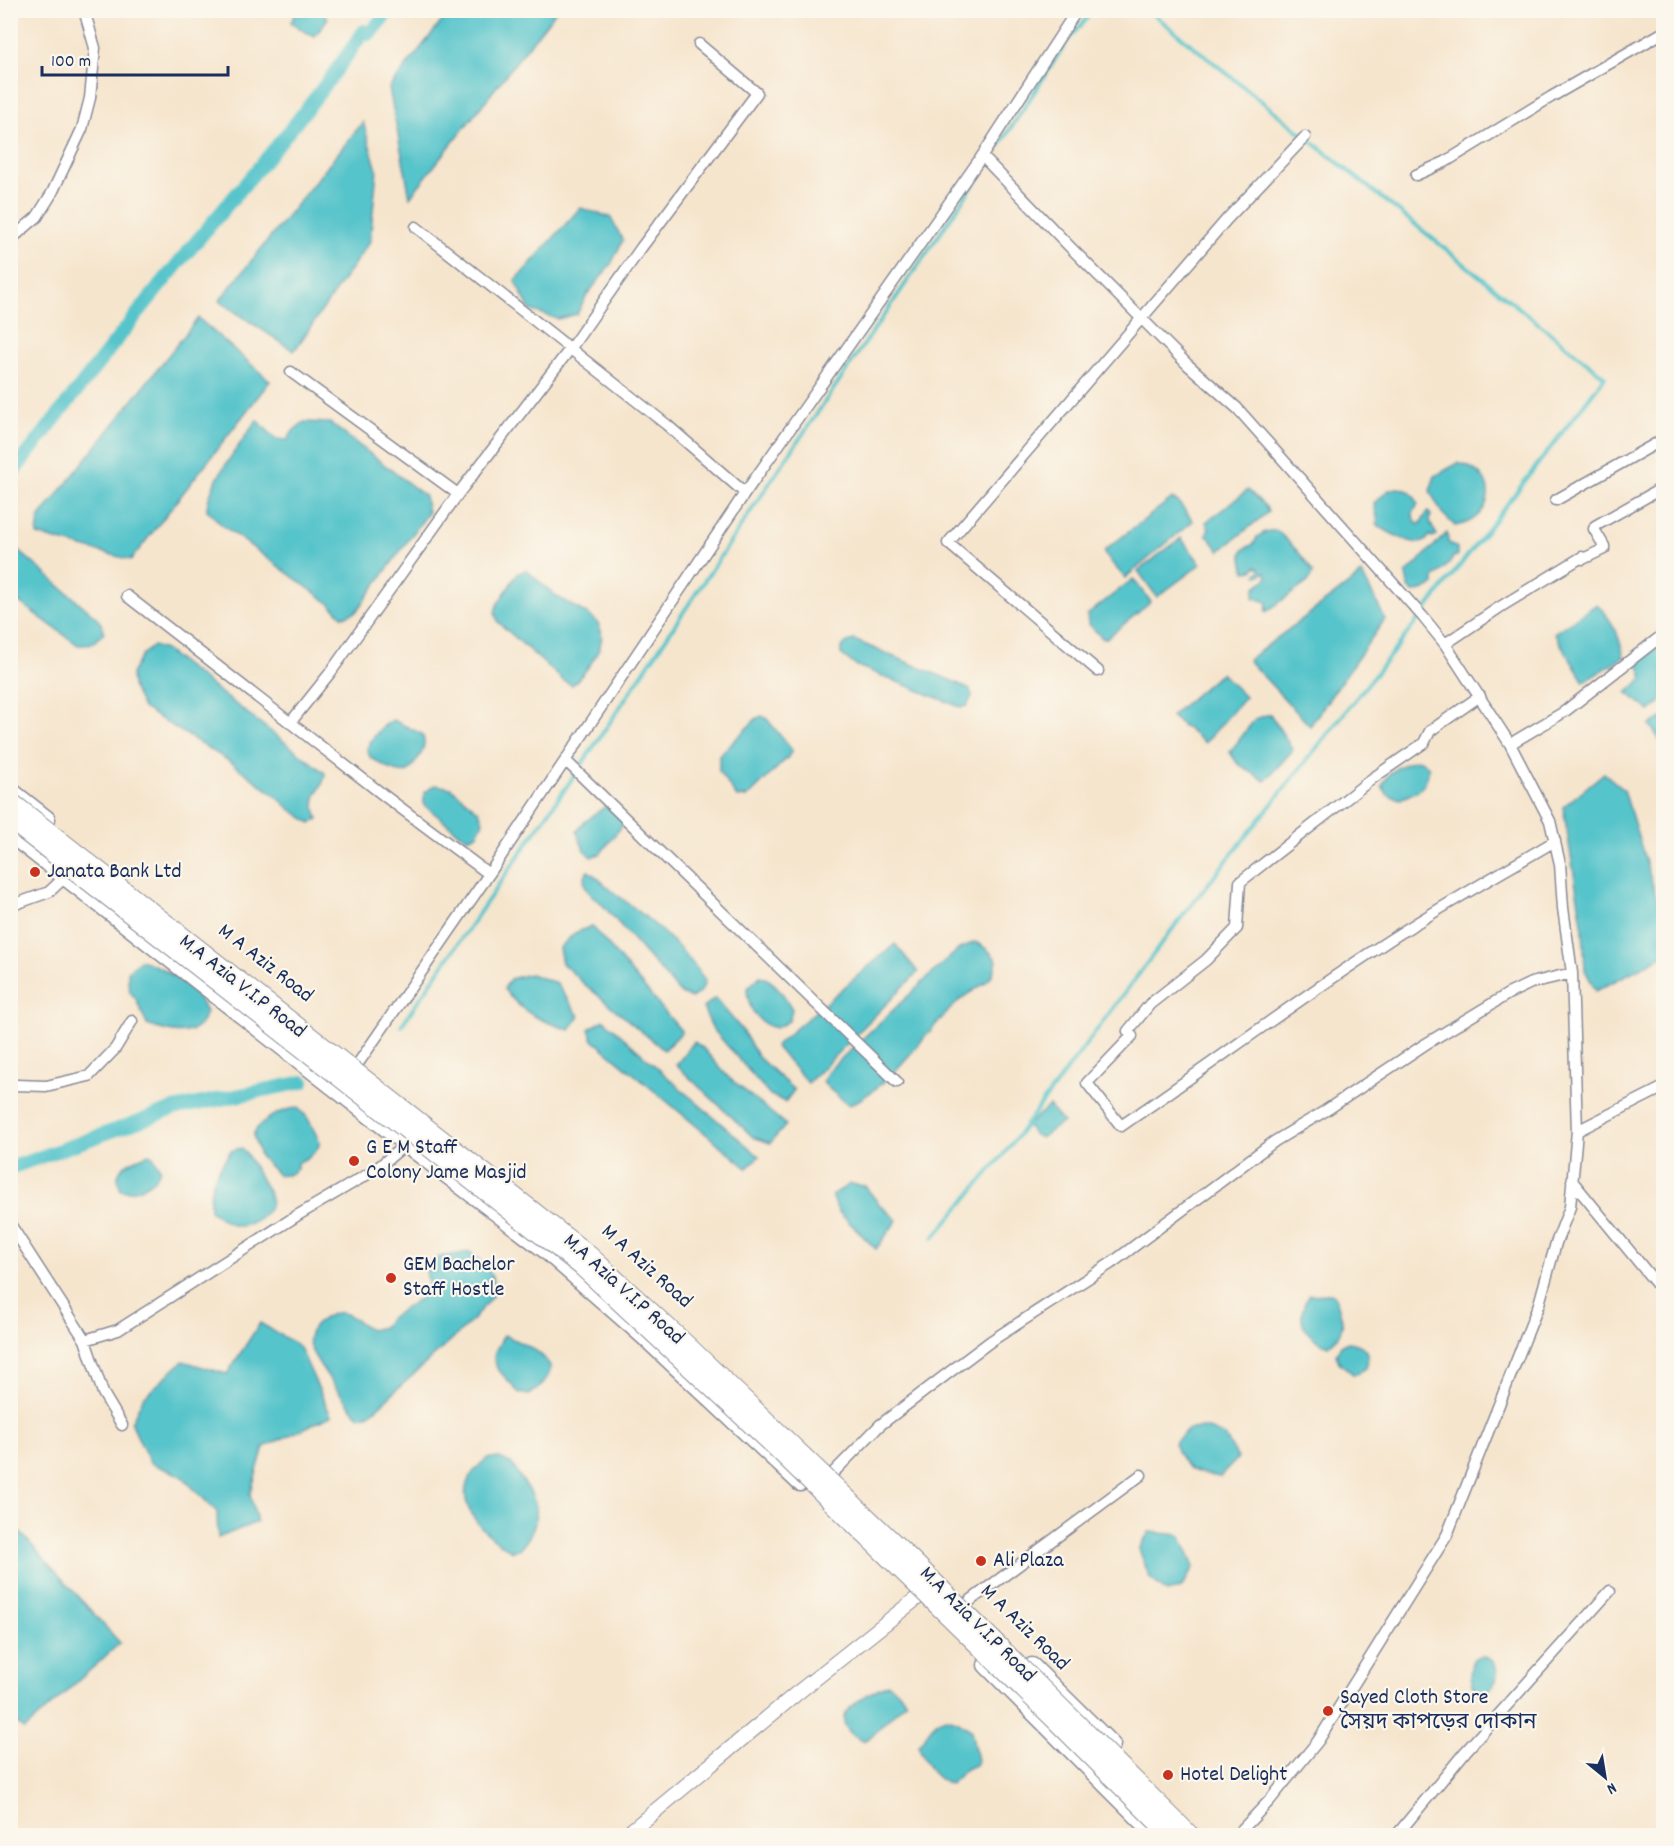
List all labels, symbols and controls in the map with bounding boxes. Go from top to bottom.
scale bar [42,39,228,77]
text: 100 m [51,50,91,75]
place label: Janata Bank Ltd [47,857,182,888]
marker: Janata Bank Ltd [28,865,42,879]
street label: M A Aziz Road [211,917,319,1011]
street label: M.A Azia V.I.P Road [172,927,312,1047]
place label: G E M Staff Colony Jame Masjid [366,1133,527,1189]
marker: G E M Staff Colony Jame Masjid [347,1154,361,1168]
street label: M A Aziz Road [593,1217,699,1317]
street label: M.A Azia V.I.P Road [555,1227,691,1353]
place label: GEM Bachelor Staff Hostle [403,1250,515,1306]
marker: GEM Bachelor Staff Hostle [384,1271,398,1285]
place label: Ali Plaza [993,1546,1064,1577]
marker: Ali Plaza [974,1554,988,1568]
street label: M.A Azia V.I.P Road [912,1560,1042,1690]
street label: M A Aziz Road [972,1577,1076,1679]
place label: Sayed Cloth Store সৈয়দ কাপড়ের দোকান [1339,1683,1537,1739]
marker: Sayed Cloth Store সৈয়দ কাপড়ের দোকান [1321,1704,1335,1718]
north arrow [1575,1747,1635,1807]
place label: Hotel Delight [1180,1760,1287,1791]
marker: Hotel Delight [1161,1768,1175,1782]
text: N [1602,1776,1620,1800]

